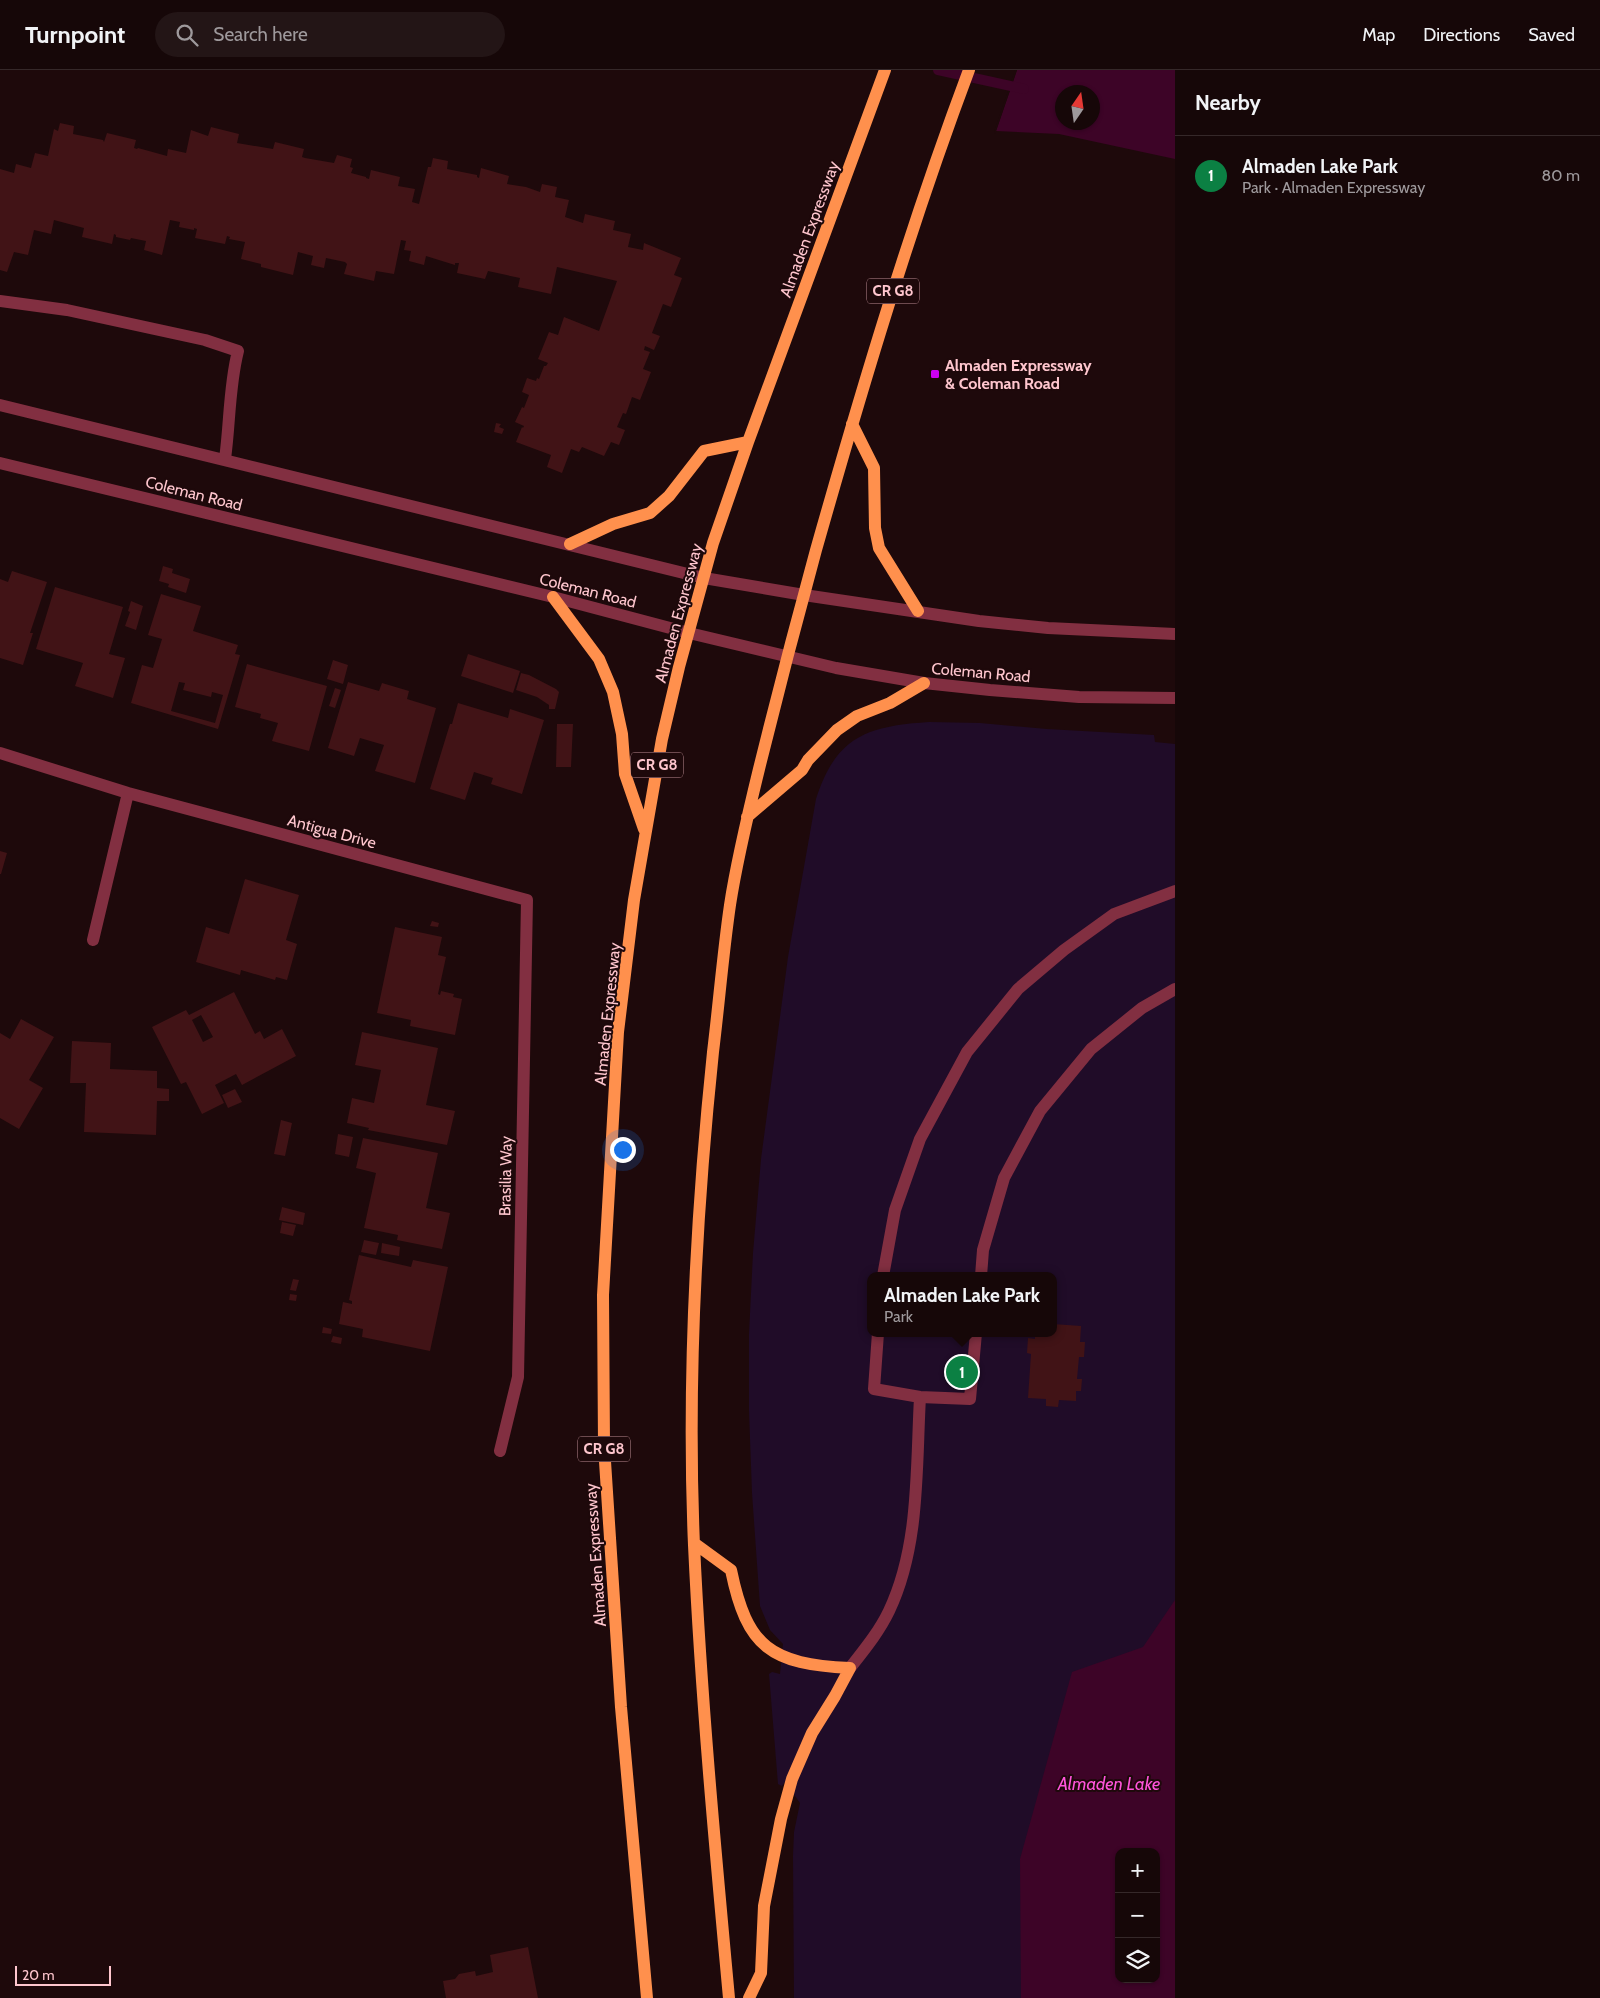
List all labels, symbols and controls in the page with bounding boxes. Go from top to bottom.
search box [155,12,505,57]
text: Turnpoint [25,20,125,49]
icon: search [173,21,201,49]
text: Search here [213,23,308,46]
text: Map [1362,24,1395,46]
text: Directions [1423,24,1500,46]
text: Saved [1528,24,1575,46]
north arrow [1055,85,1100,130]
text: Nearby [1195,90,1261,115]
text: Almaden Lake Park [1242,155,1398,178]
street label: Almaden Expressway [776,159,843,300]
text: 1 [1208,166,1214,185]
text: 80 m [1542,166,1580,185]
text: Park · Almaden Expressway [1242,178,1425,197]
road number: CR G8 [867,278,919,304]
place label: Almaden Expressway & Coleman Road [945,356,1092,393]
marker: Almaden Expressway & Coleman Road [929,368,941,380]
street label: Coleman Road [143,472,244,515]
street label: Almaden Expressway [651,541,706,685]
street label: Coleman Road [537,569,638,612]
street label: Coleman Road [931,659,1031,686]
road number: CR G8 [631,752,683,778]
street label: Antigua Drive [285,811,378,852]
street label: Almaden Expressway [591,942,624,1086]
street label: Brasilia Way [495,1136,516,1216]
your location [610,1137,636,1163]
popup [867,1272,1057,1337]
text: Almaden Lake Park [884,1284,1040,1307]
text: Park [884,1307,913,1326]
pin: 1 [946,1353,978,1391]
road number: CR G8 [578,1436,630,1462]
street label: Almaden Expressway [581,1483,610,1627]
water label: Almaden Lake [1057,1773,1160,1795]
map controls [1115,1848,1160,1983]
button: + [1115,1848,1160,1893]
button: − [1115,1893,1160,1938]
button: layers [1115,1938,1160,1983]
scale bar [15,1963,111,1986]
text: 20 m [22,1966,55,1984]

